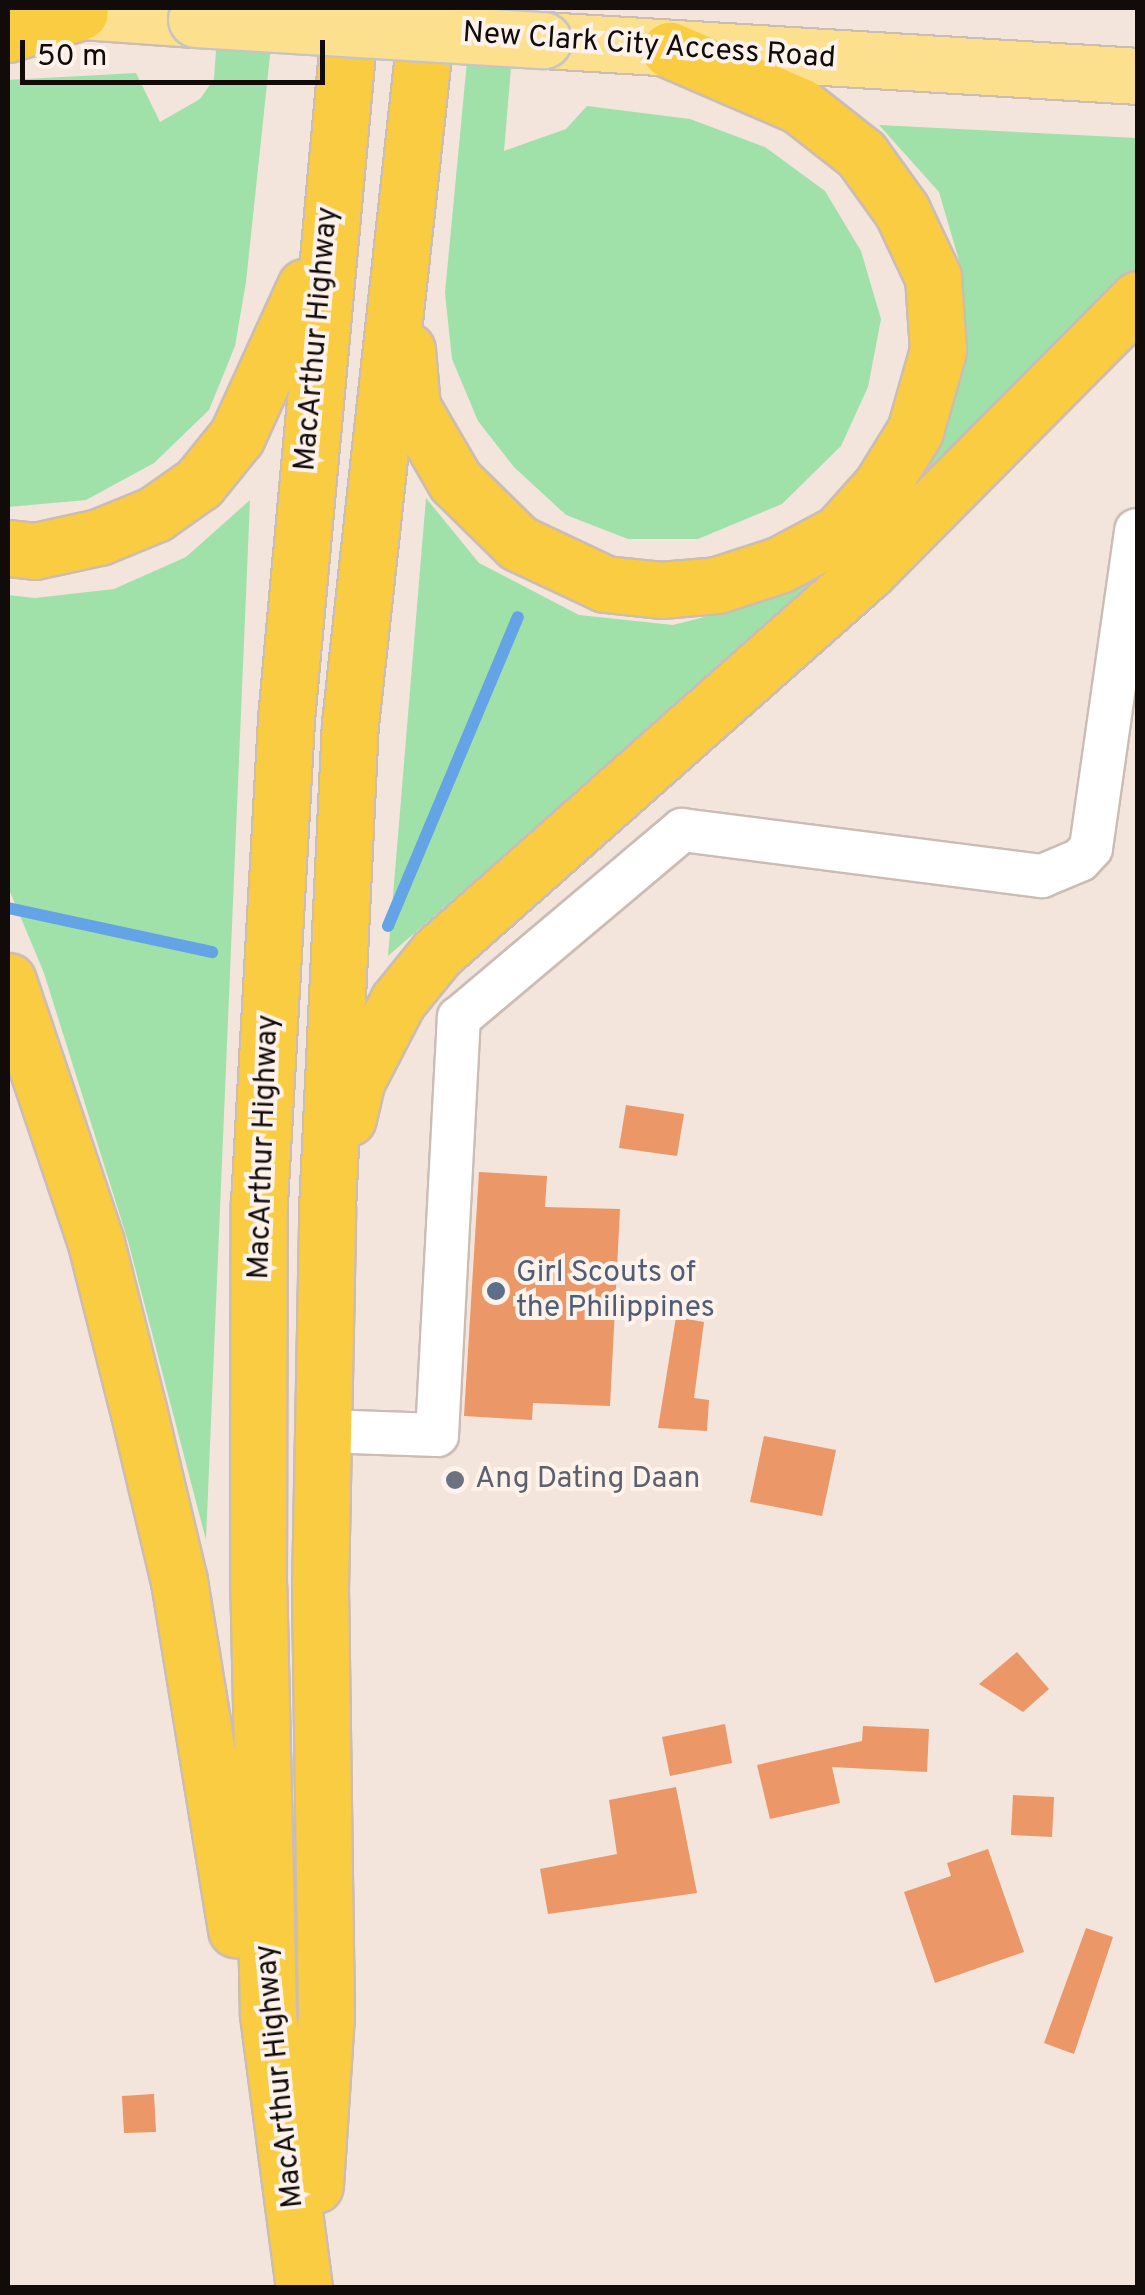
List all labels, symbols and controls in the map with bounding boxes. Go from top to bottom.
street label: New Clark City Access Road [461,16,837,78]
scale bar [25,20,330,82]
text: 50 m [37,39,107,76]
street label: MacArthur Highway [289,205,347,473]
street label: MacArthur Highway [242,1014,288,1280]
place label: Girl Scouts of the Philippines [516,1256,715,1326]
marker: Girl Scouts of the Philippines [485,1280,507,1302]
place label: Ang Dating Daan [475,1462,700,1498]
marker: Ang Dating Daan [444,1469,466,1491]
street label: MacArthur Highway [249,1942,313,2210]

